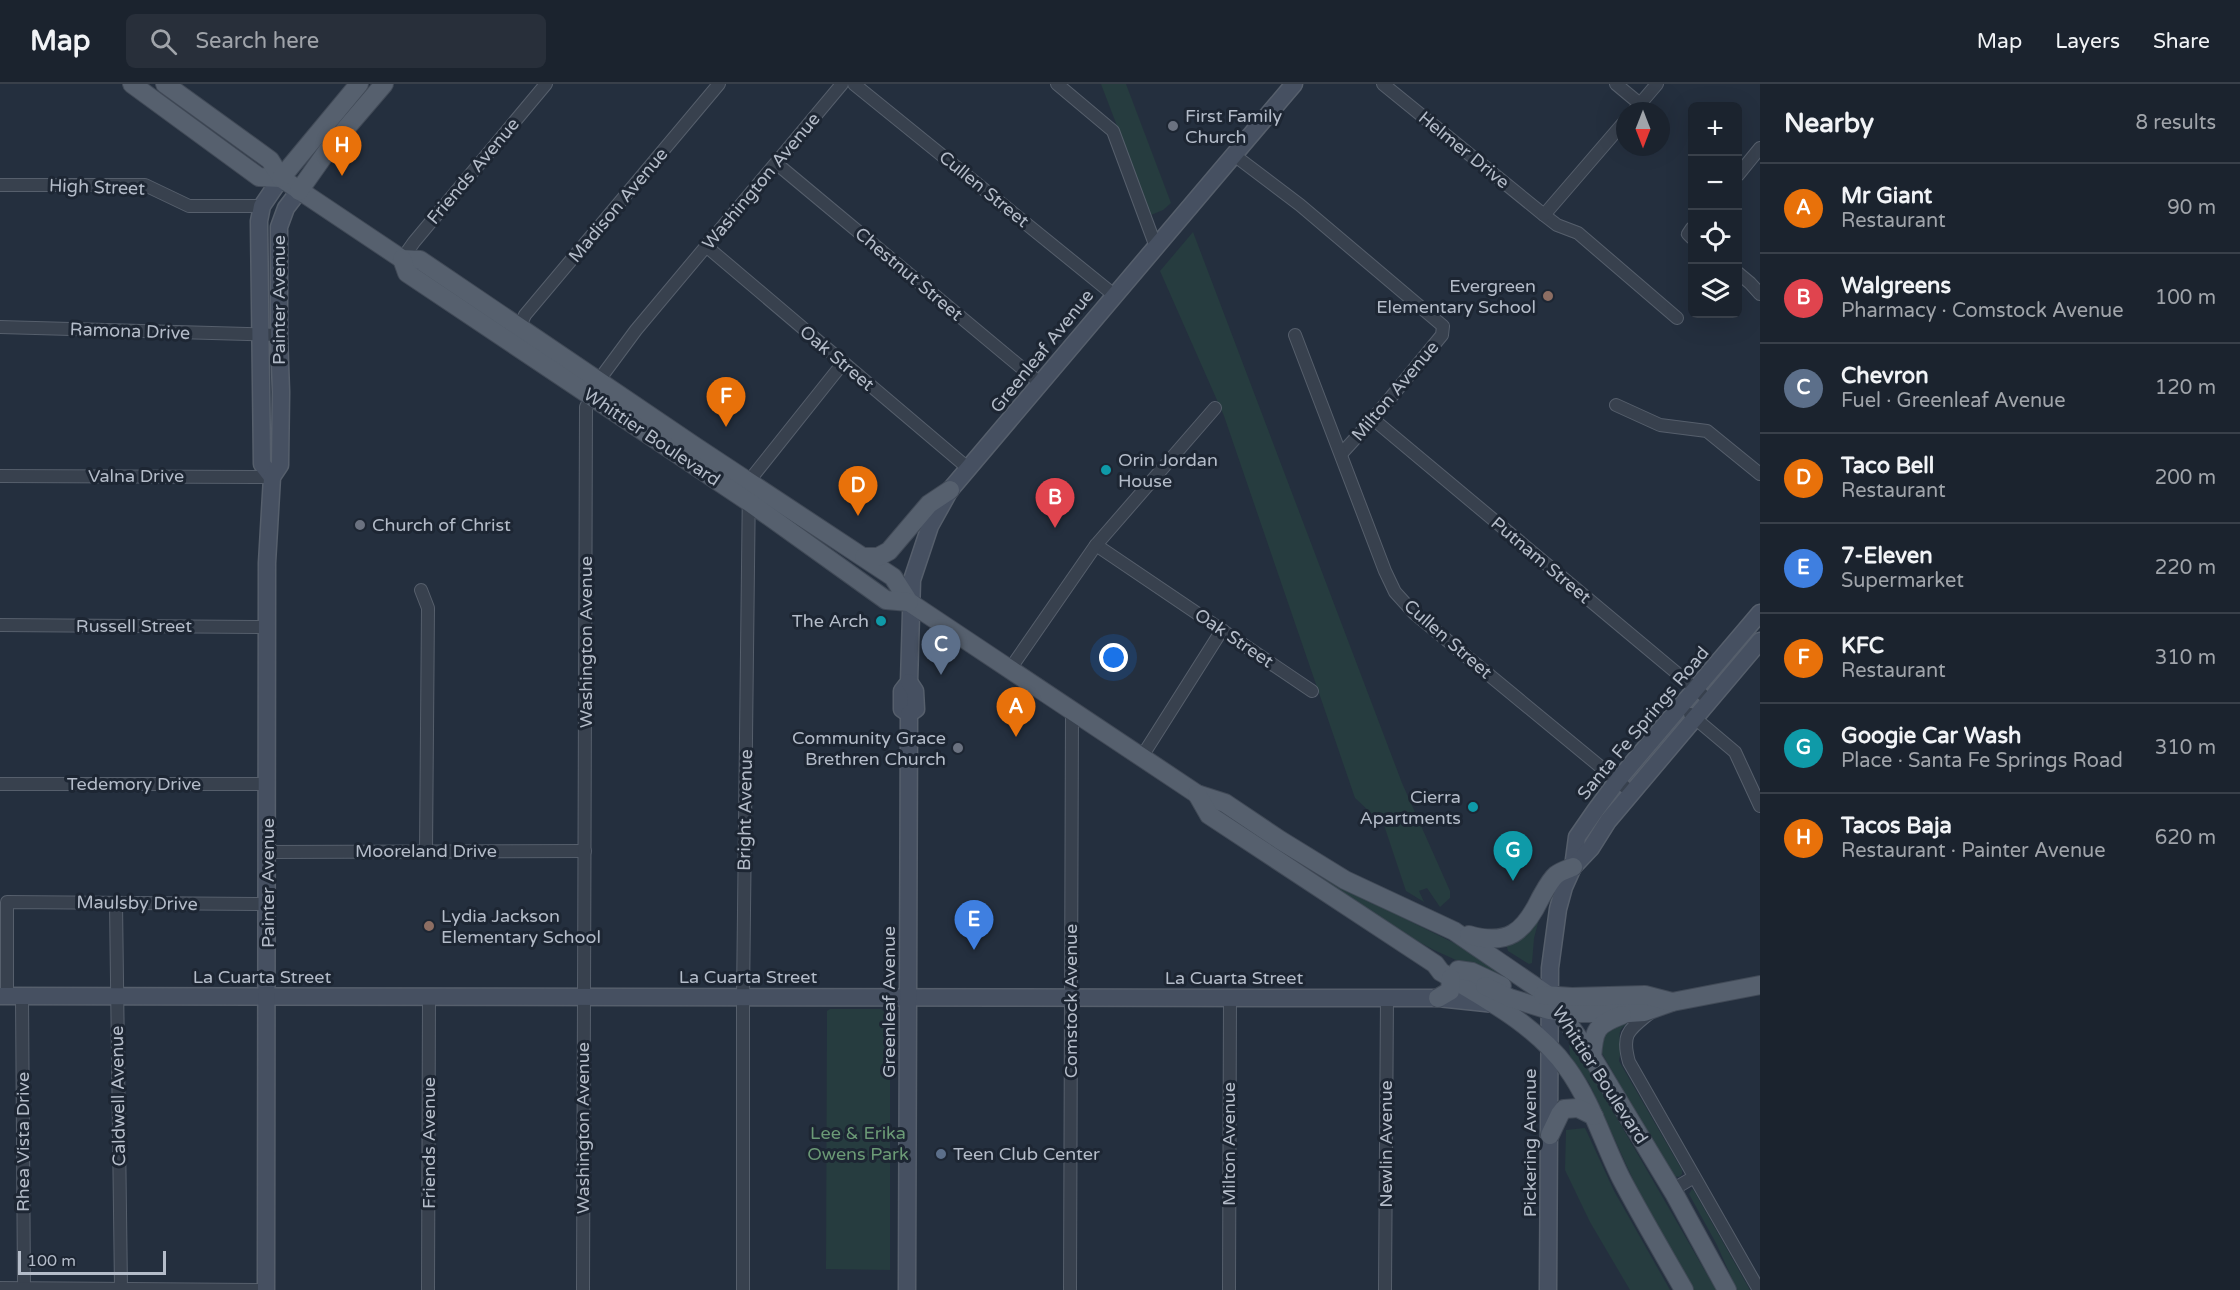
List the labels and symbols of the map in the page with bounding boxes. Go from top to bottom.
north arrow [1616,102,1670,156]
place label: First Family Church [1185,105,1282,148]
street label: Helmer Drive [1414,107,1514,193]
street label: Washington Avenue [697,108,825,254]
street label: Friends Avenue [422,113,524,229]
marker: First Family Church [1166,119,1180,133]
pin: H [322,126,362,176]
street label: Madison Avenue [564,143,672,267]
street label: Cullen Street [935,146,1034,232]
street label: High Street [48,174,146,200]
street label: Chestnut Street [851,223,967,326]
street label: Painter Avenue [268,235,290,365]
place label: Evergreen Elementary School [1376,275,1536,318]
street label: Greenleaf Avenue [986,285,1098,417]
marker: Evergreen Elementary School [1541,289,1555,303]
street label: Ramona Drive [69,318,191,344]
street label: Oak Street [795,320,879,396]
street label: Milton Avenue [1347,336,1443,446]
pin: F [706,378,746,427]
street label: Whittier Boulevard [580,383,724,491]
place label: Orin Jordan House [1118,449,1218,492]
marker: Orin Jordan House [1099,463,1113,477]
street label: Valna Drive [88,465,184,487]
pin: D [838,466,878,516]
pin: B [1036,478,1074,528]
street label: Putnam Street [1487,512,1595,608]
place label: Church of Christ [372,514,511,536]
marker: Church of Christ [353,518,367,532]
street label: Washington Avenue [575,556,597,728]
street label: Cullen Street [1399,595,1497,683]
street label: Oak Street [1190,604,1278,672]
place label: The Arch [792,610,869,632]
marker: The Arch [874,614,888,628]
street label: Russell Street [76,615,192,637]
pin: C [922,626,960,675]
street label: Santa Fe Springs Road [1572,642,1714,804]
your location [1099,643,1128,672]
pin: A [996,688,1036,737]
place label: Community Grace Brethren Church [792,727,946,770]
marker: Community Grace Brethren Church [951,741,965,755]
street label: Bright Avenue [733,749,757,871]
street label: Tedemory Drive [67,773,201,795]
place label: Cierra Apartments [1359,786,1461,829]
marker: Cierra Apartments [1466,800,1480,814]
street label: Painter Avenue [257,818,279,948]
pin: G [1494,832,1532,881]
street label: Mooreland Drive [355,840,497,862]
street label: Maulsby Drive [76,891,198,915]
pin: E [954,900,994,950]
place label: Lydia Jackson Elementary School [441,905,601,948]
marker: Lydia Jackson Elementary School [422,919,436,933]
street label: Comstock Avenue [1060,924,1082,1078]
street label: Greenleaf Avenue [878,926,900,1078]
street label: La Cuarta Street [193,966,331,988]
street label: La Cuarta Street [679,966,817,988]
street label: La Cuarta Street [1165,967,1303,989]
street label: Whittier Boulevard [1547,1002,1653,1148]
street label: Caldwell Avenue [106,1025,130,1167]
street label: Washington Avenue [572,1042,594,1214]
street label: Pickering Avenue [1519,1069,1541,1217]
street label: Rhea Vista Drive [12,1072,34,1212]
street label: Friends Avenue [418,1077,440,1209]
street label: Newlin Avenue [1375,1080,1397,1208]
street label: Milton Avenue [1218,1082,1240,1206]
park label: Lee & Erika Owens Park [807,1122,909,1165]
place label: Teen Club Center [953,1143,1100,1165]
marker: Teen Club Center [934,1147,948,1161]
scale bar [18,1248,166,1276]

